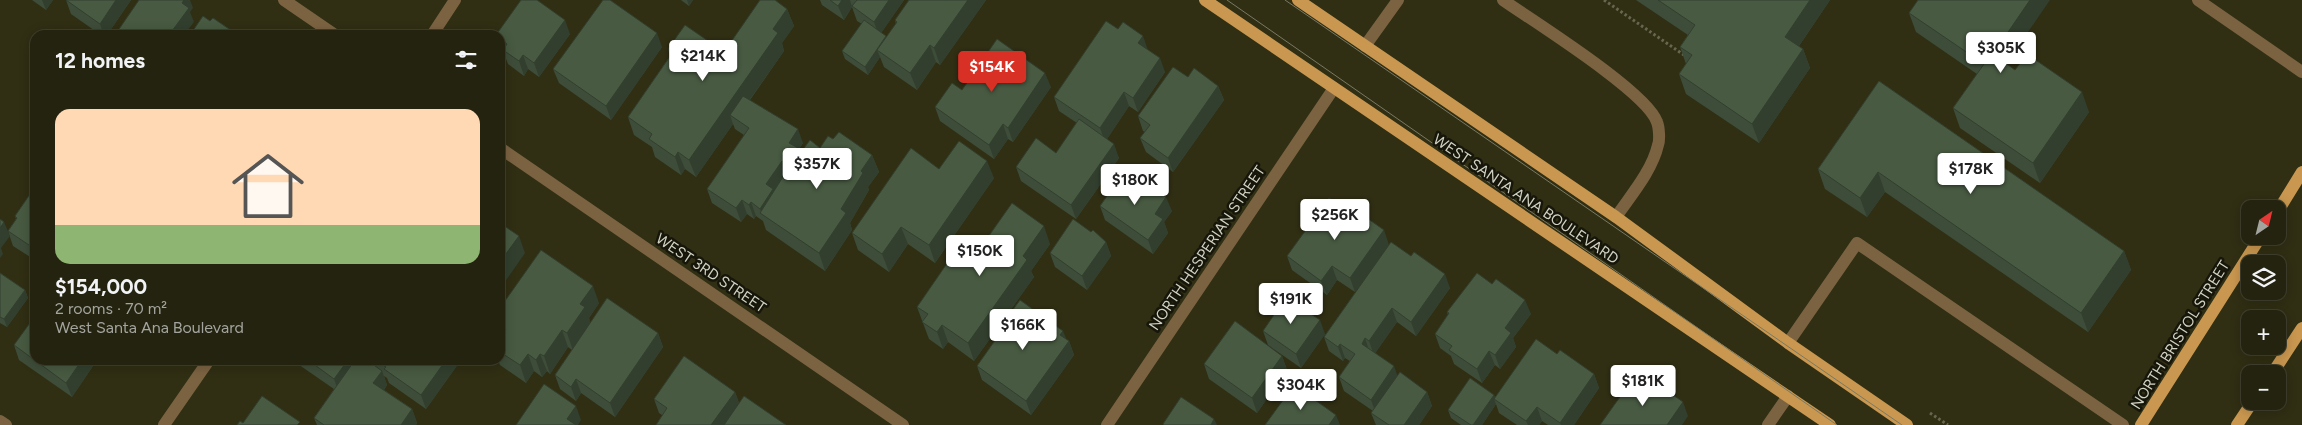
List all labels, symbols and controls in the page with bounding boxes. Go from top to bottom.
pin: $305K [1966,32,2036,74]
text: $305K [1977,38,2025,57]
pin: $214K [668,39,738,82]
icon: filters [452,46,480,74]
text: $214K [680,46,726,65]
text: 12 homes [55,48,145,73]
pin: $154K [957,51,1027,93]
text: $154K [969,57,1015,76]
street label: WEST SANTA ANA BOULEVARD [1430,130,1622,268]
icon: home [223,141,313,231]
pin: $357K [782,148,852,190]
pin: $178K [1936,152,2006,195]
text: $357K [794,154,840,173]
text: $178K [1949,159,1993,178]
street label: NORTH HESPERIAN STREET [1145,162,1269,334]
pin: $180K [1100,164,1170,206]
text: $180K [1112,170,1158,189]
pin: $256K [1300,198,1370,241]
north arrow [2241,200,2286,245]
map controls [2241,200,2286,410]
text: $256K [1311,205,1359,224]
street label: WEST 3RD STREET [653,229,770,317]
pin: $150K [945,234,1015,277]
text: $150K [957,241,1003,260]
button: layers [2241,255,2286,300]
street label: NORTH BRISTOL STREET [2127,257,2234,413]
text: $154,000 [55,274,147,299]
pin: $191K [1256,282,1326,325]
text: $191K [1270,289,1312,308]
text: 2 rooms · 70 m² [55,299,167,318]
pin: $166K [988,308,1058,351]
button: + [2241,310,2286,355]
text: $166K [1001,315,1045,334]
text: West Santa Ana Boulevard [55,318,244,337]
pin: $181K [1608,364,1678,407]
button: − [2241,365,2286,410]
pin: $304K [1266,368,1336,411]
text: $181K [1622,371,1664,390]
text: $304K [1277,375,1325,394]

